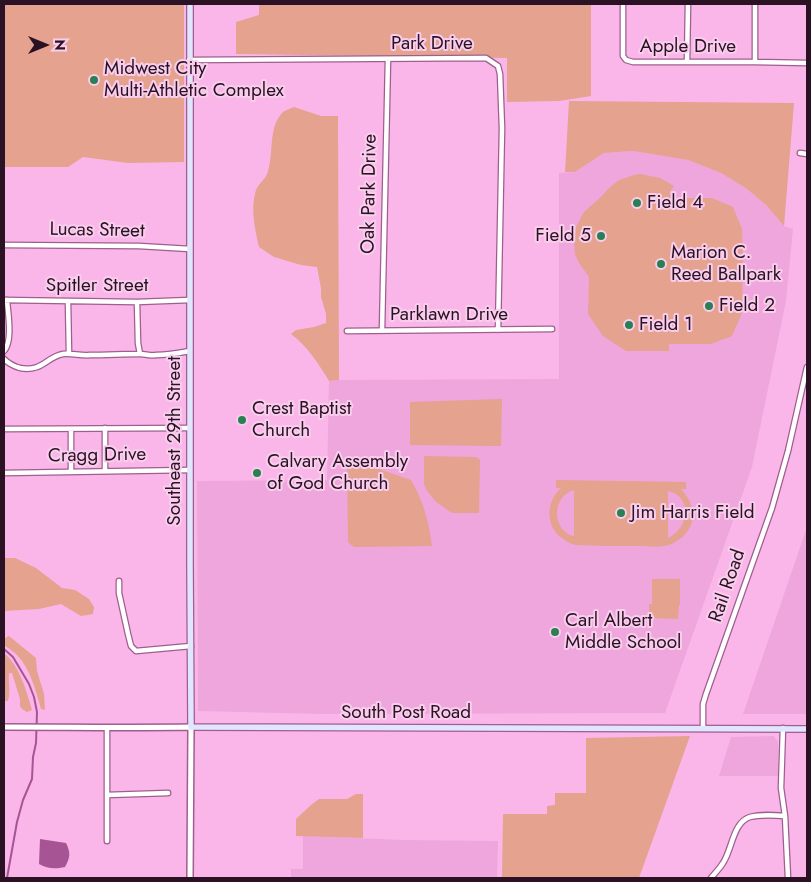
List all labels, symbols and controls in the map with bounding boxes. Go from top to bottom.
north arrow [20,20,70,70]
street label: Park Drive [391,33,473,55]
street label: Apple Drive [640,36,736,58]
text: N [50,39,70,51]
place label: Midwest City Multi-Athletic Complex [104,58,284,102]
marker: Midwest City Multi-Athletic Complex [88,74,100,86]
street label: Oak Park Drive [358,134,382,254]
place label: Field 4 [647,192,703,214]
marker: Field 4 [631,197,643,209]
street label: Lucas Street [49,219,145,243]
place label: Field 5 [535,225,591,247]
marker: Field 5 [595,230,607,242]
place label: Marion C. Reed Ballpark [671,242,781,286]
marker: Marion C. Reed Ballpark [655,258,667,270]
street label: Spitler Street [46,275,148,297]
place label: Field 2 [719,295,775,317]
marker: Field 2 [703,300,715,312]
street label: Parklawn Drive [390,304,508,326]
place label: Field 1 [639,314,693,336]
marker: Field 1 [623,319,635,331]
street label: Southeast 29th Street [164,356,186,526]
place label: Crest Baptist Church [252,398,351,442]
marker: Crest Baptist Church [236,414,248,426]
street label: Cragg Drive [48,444,146,468]
place label: Calvary Assembly of God Church [267,451,408,495]
marker: Calvary Assembly of God Church [251,467,263,479]
place label: Jim Harris Field [631,502,754,524]
marker: Jim Harris Field [615,507,627,519]
street label: Rail Road [705,546,751,626]
place label: Carl Albert Middle School [565,610,681,654]
marker: Carl Albert Middle School [549,626,561,638]
street label: South Post Road [341,702,471,724]

